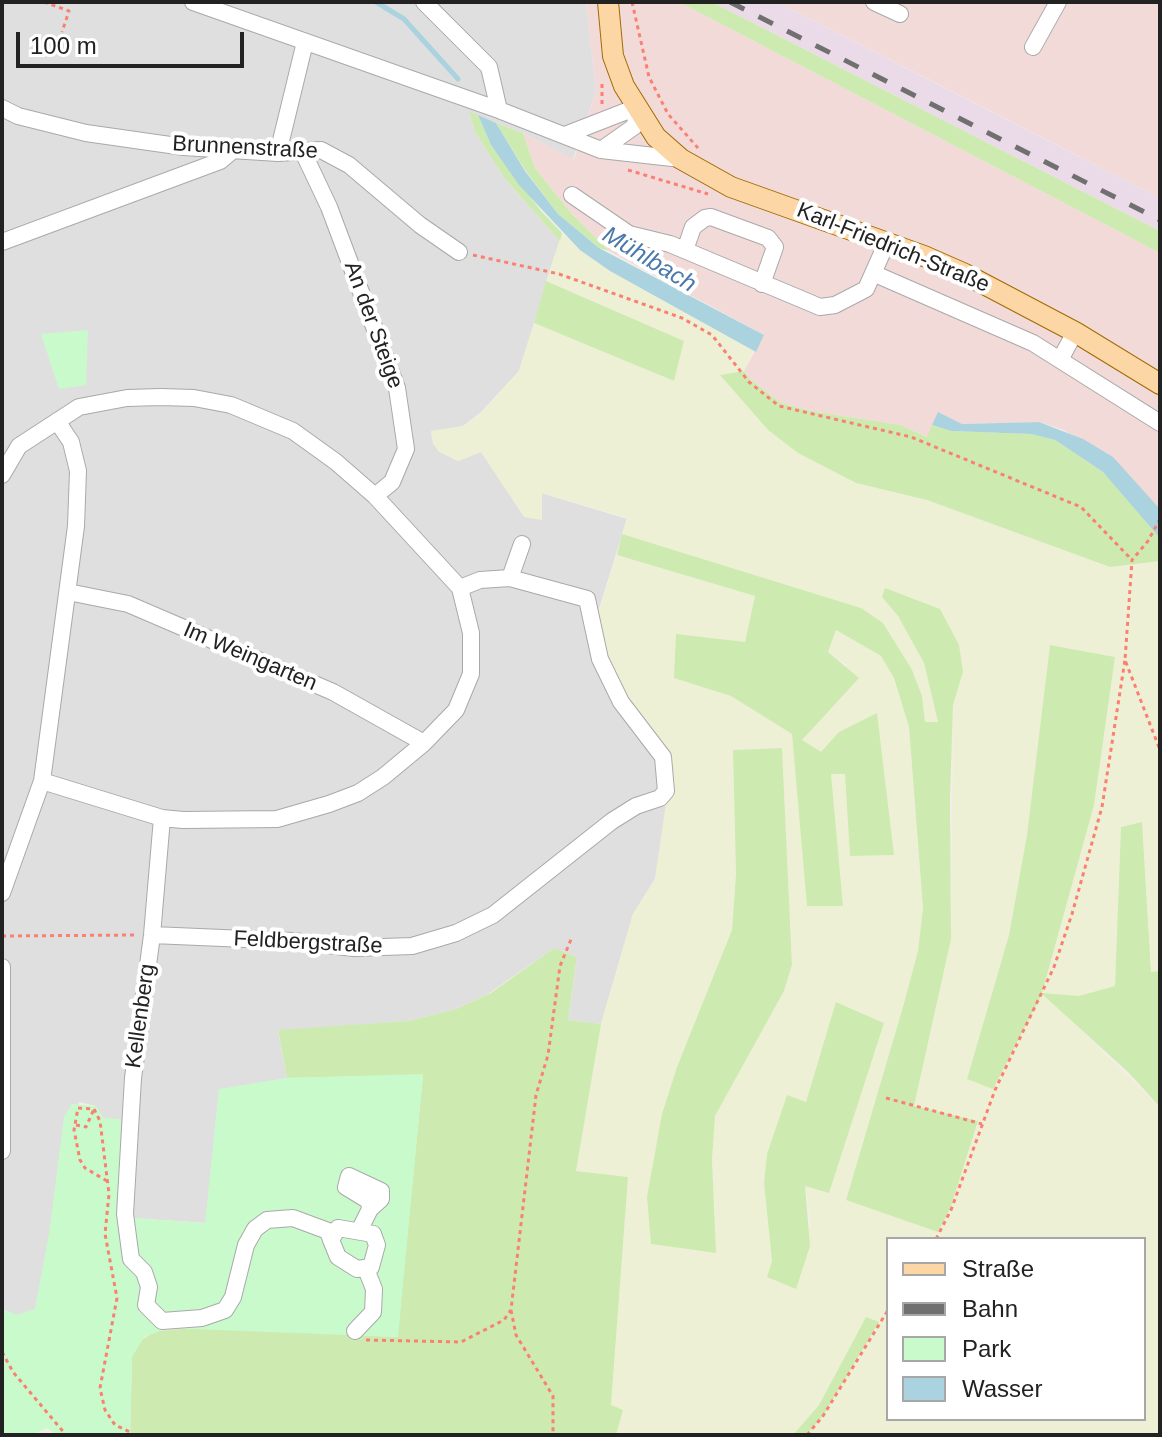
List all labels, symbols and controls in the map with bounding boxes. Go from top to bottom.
scale bar [20,16,248,66]
text: 100 m [30,32,97,59]
street label: Brunnenstraße [172,131,318,165]
street label: Karl-Friedrich-Straße [793,197,993,299]
water label: Mühlbach [597,221,701,299]
street label: An der Steige [338,258,408,392]
street label: Im Weingarten [179,617,321,697]
street label: Feldbergstraße [233,926,383,960]
street label: Kellenberg [121,962,161,1070]
legend [886,1237,1146,1421]
text: Straße [962,1255,1034,1282]
text: Bahn [962,1295,1018,1322]
text: Park [962,1335,1011,1362]
text: Wasser [962,1375,1042,1402]

